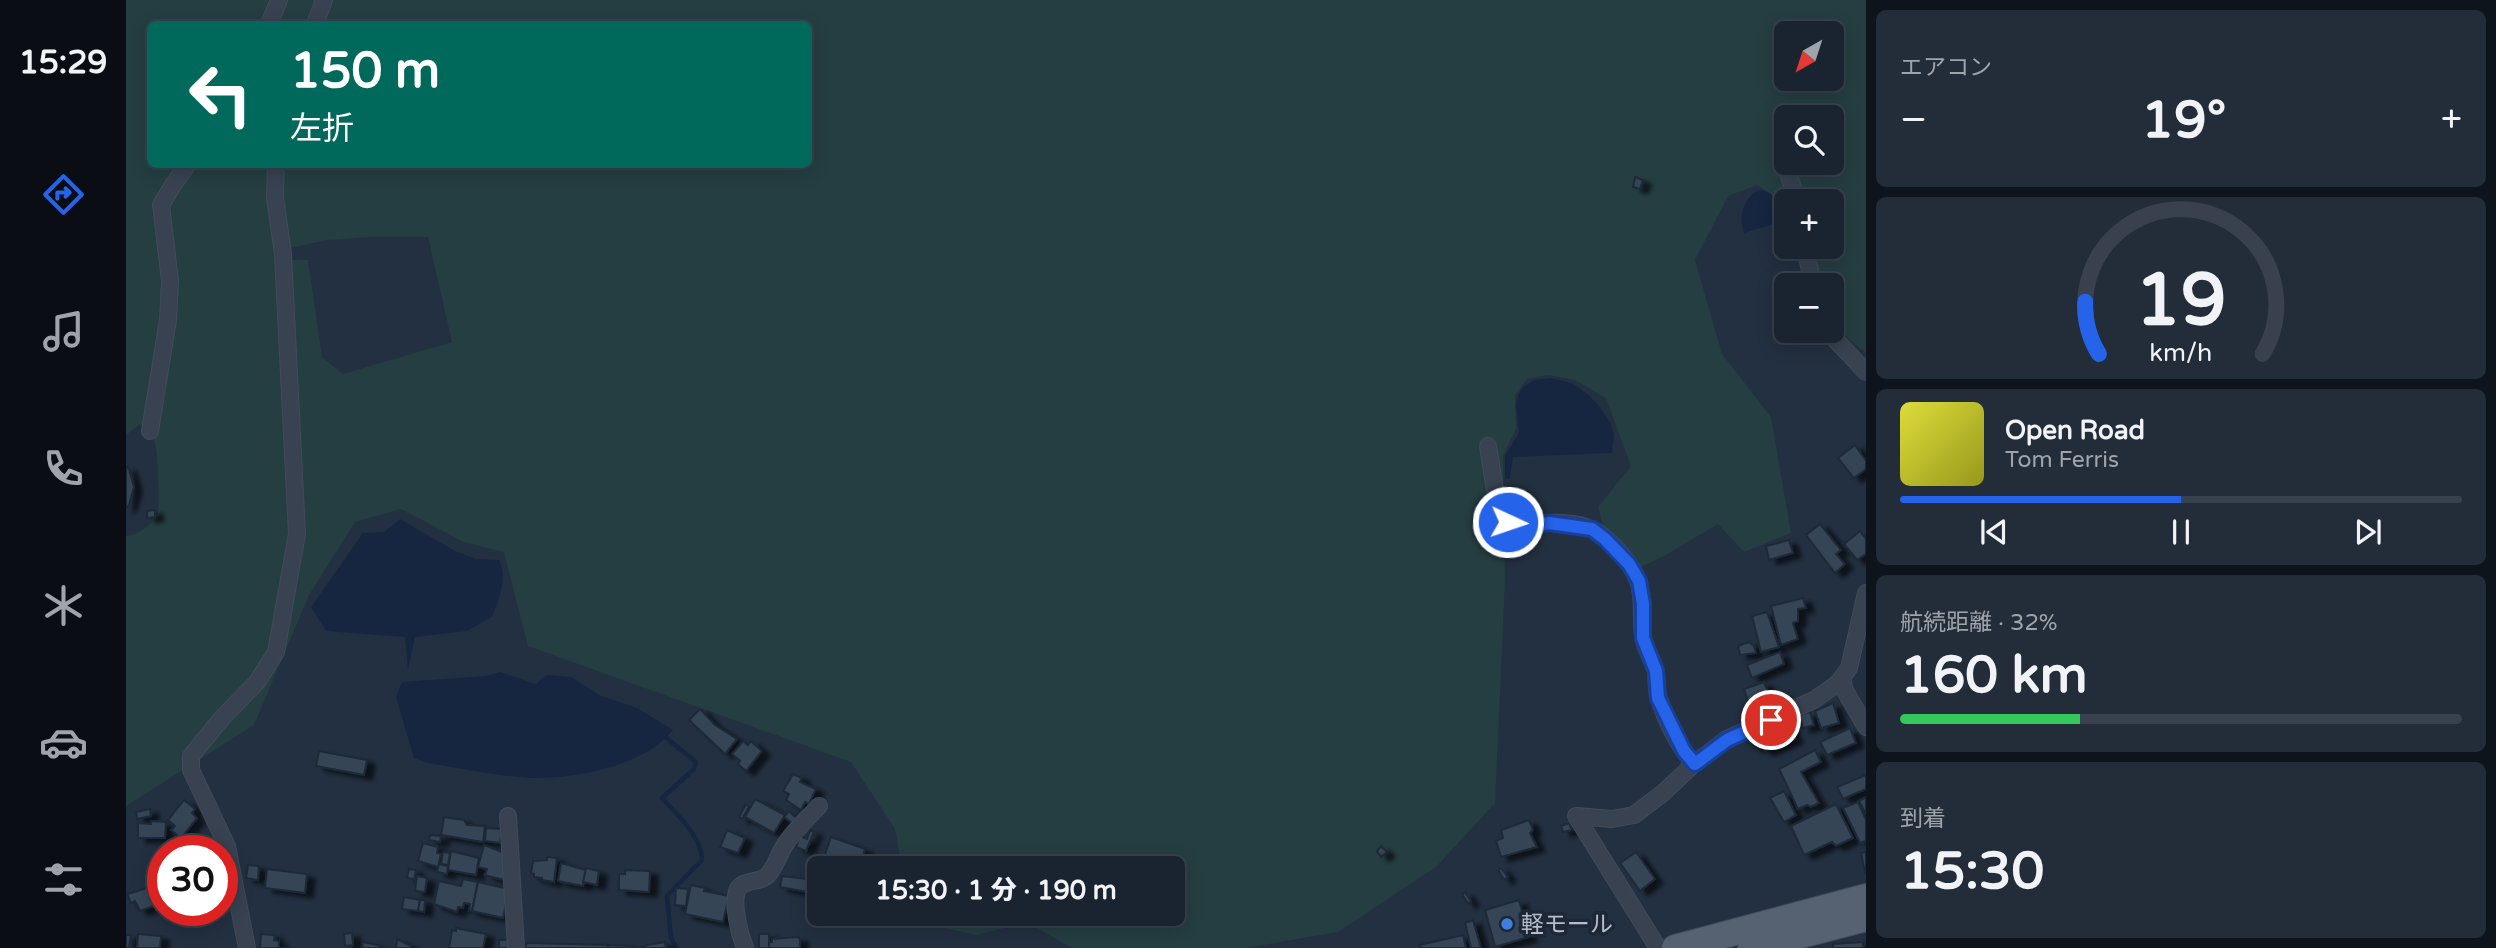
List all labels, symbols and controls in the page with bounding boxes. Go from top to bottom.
north arrow [1774,21,1844,91]
map controls [1774,21,1844,343]
text: 150 m [290,42,440,101]
text: 15:29 [19,44,107,82]
icon: left [175,49,266,140]
text: エアコン [1900,54,1992,82]
text: 19° [2141,89,2226,152]
text: − [1900,97,1927,143]
text: + [2441,97,2462,143]
button: search [1774,105,1844,175]
text: 左折 [290,110,354,148]
icon: directions [39,170,88,219]
button: + [1774,189,1844,259]
text: 19 [2135,257,2227,345]
button: − [1774,273,1844,343]
icon: music [39,307,88,356]
text: km/h [2150,337,2212,367]
text: Open Road [2005,415,2145,446]
icon: phone [39,444,88,493]
text: Tom Ferris [2005,446,2119,474]
position arrow [1471,485,1545,559]
icon: previous [1975,513,2013,551]
icon: pause [2162,513,2200,551]
icon: next [2349,513,2387,551]
icon: climate [39,581,88,630]
text: 航続距離 · 32% [1900,609,2058,637]
text: 160 km [1900,644,2088,707]
pin [1741,690,1801,750]
icon: arrive [1752,701,1790,739]
icon: car [39,718,88,767]
text: 到着 [1900,805,1946,833]
speed limit sign: 30 [147,835,238,926]
text: 15:30 [1900,840,2044,903]
icon: filters [39,855,88,904]
text: 15:30 · 1 分 · 190 m [875,875,1117,906]
place label: 軽モール [1521,911,1613,939]
marker: 軽モール [1499,916,1515,932]

